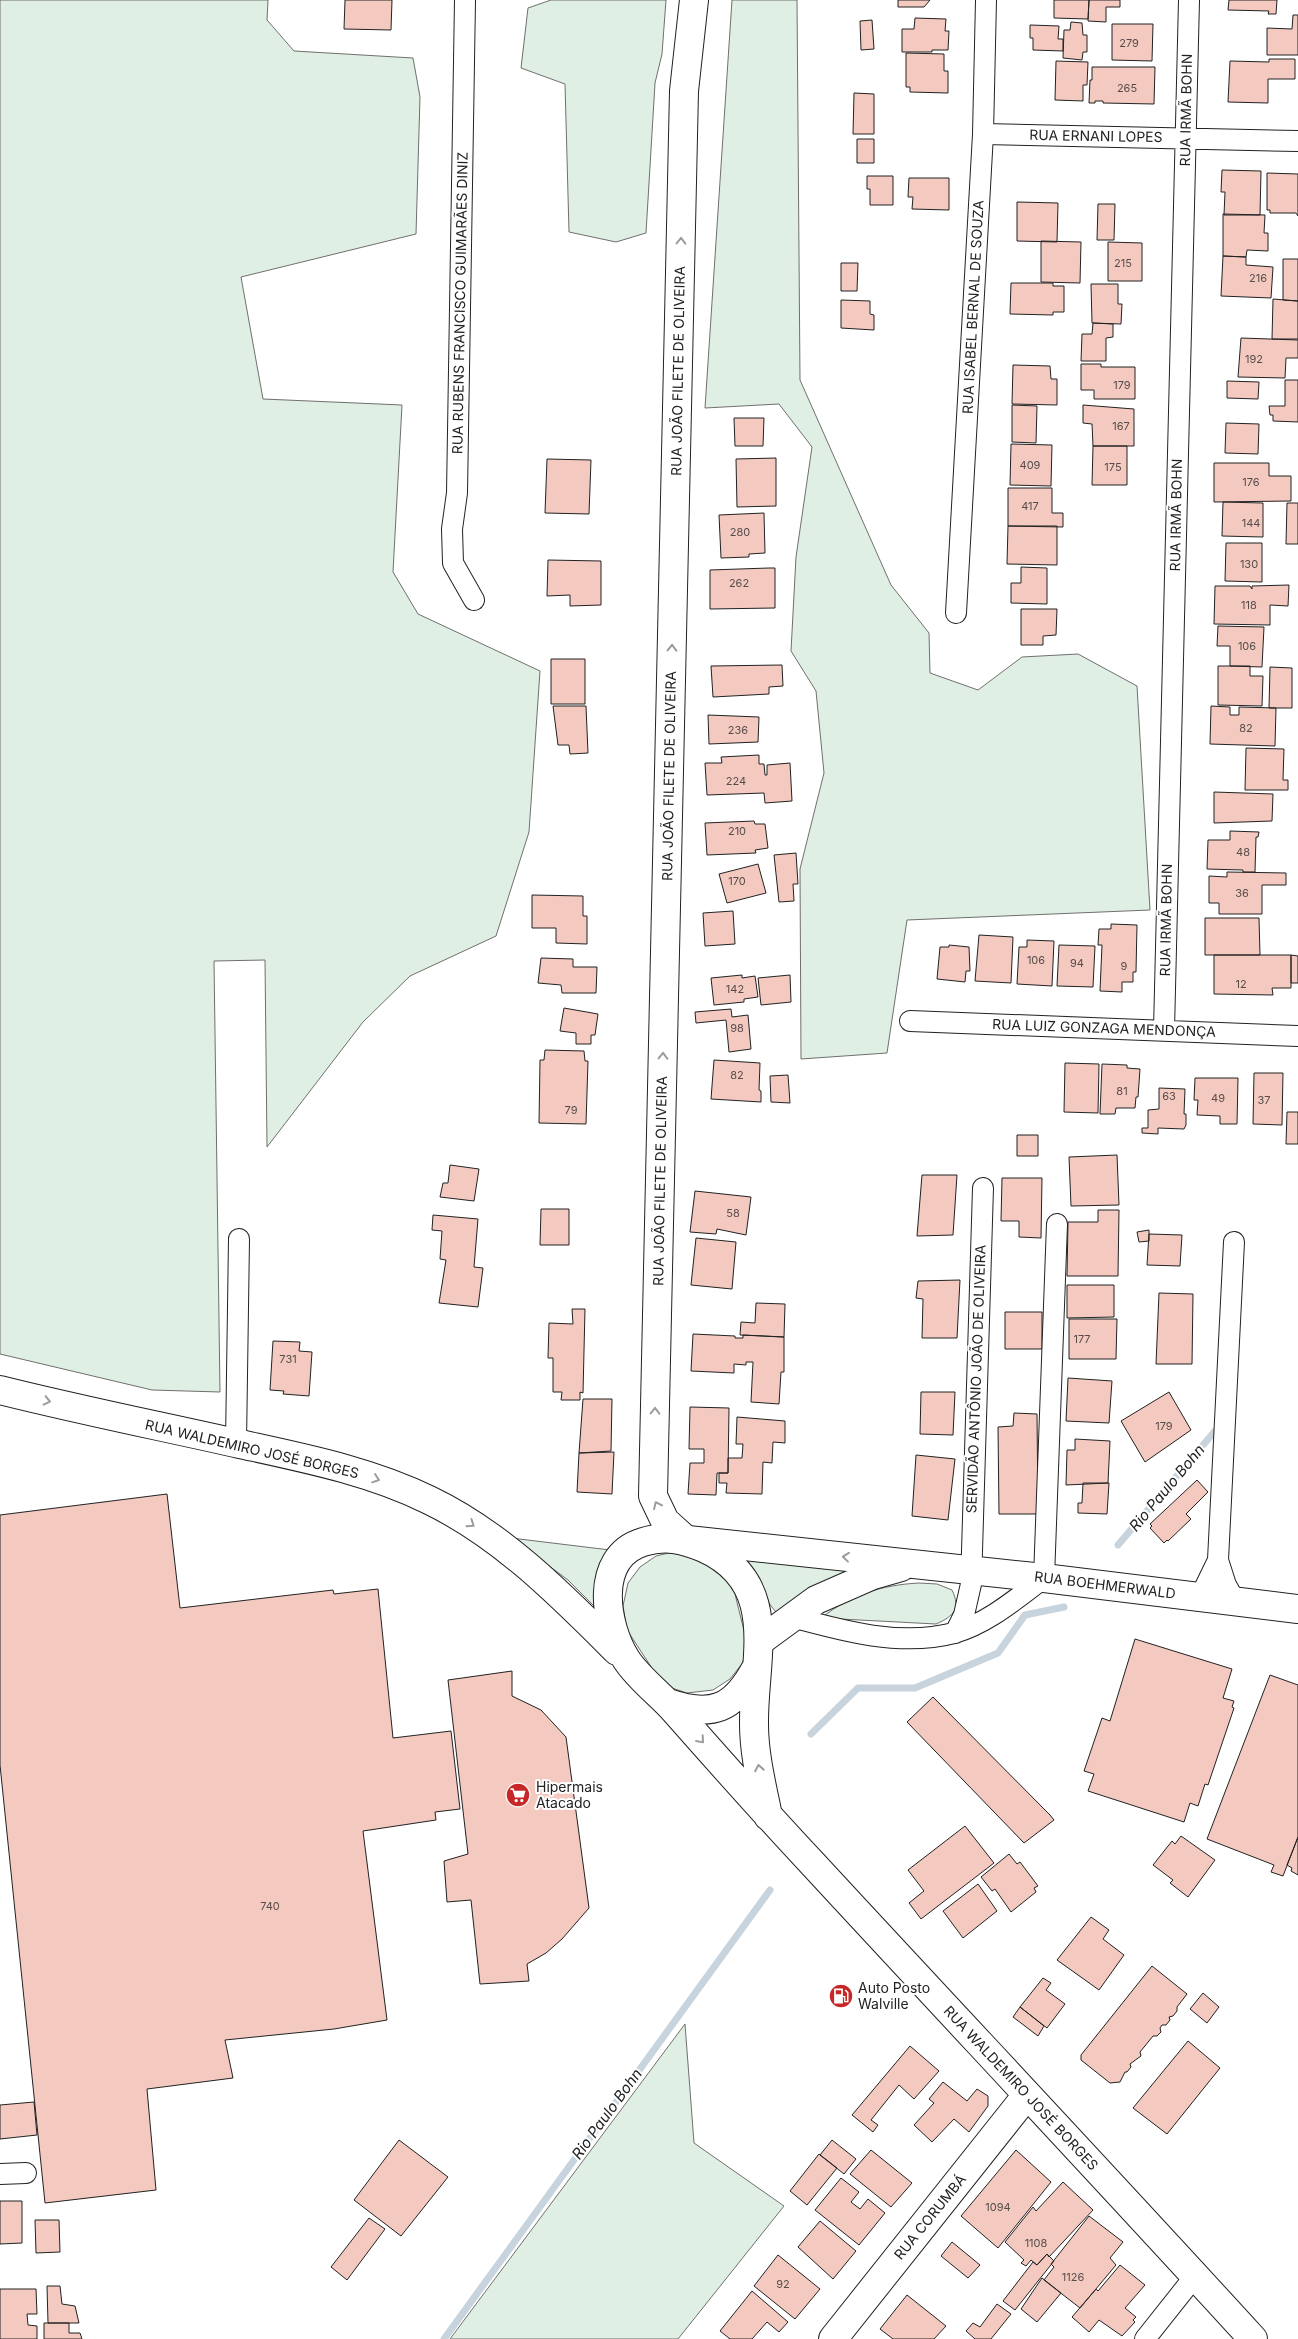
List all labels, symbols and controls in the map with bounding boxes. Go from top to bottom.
house number: 279 [1119,36,1139,50]
street label: RUA IRMÃ BOHN [1176,54,1195,166]
house number: 265 [1117,81,1137,95]
street label: RUA ERNANI LOPES [1029,126,1163,145]
street label: RUA RUBENS FRANCISCO GUIMARÃES DINIZ [448,152,471,454]
street label: RUA ISABEL BERNAL DE SOUZA [958,199,987,414]
one-way arrow [676,237,686,244]
house number: 215 [1114,256,1132,270]
street label: RUA JOÃO FILETE DE OLIVEIRA [667,266,688,476]
house number: 216 [1249,271,1267,285]
house number: 192 [1245,352,1263,366]
house number: 179 [1113,378,1131,392]
house number: 167 [1112,419,1130,433]
house number: 409 [1020,458,1041,472]
street label: RUA IRMÃ BOHN [1166,459,1185,571]
house number: 175 [1104,460,1122,474]
house number: 176 [1242,475,1260,489]
house number: 417 [1021,499,1039,513]
house number: 144 [1242,516,1260,530]
house number: 280 [730,525,750,539]
house number: 130 [1240,557,1258,571]
house number: 262 [729,576,749,590]
house number: 118 [1241,598,1257,612]
house number: 106 [1238,639,1256,653]
one-way arrow [667,644,677,652]
street label: RUA JOÃO FILETE DE OLIVEIRA [658,671,679,881]
house number: 82 [1239,721,1253,735]
house number: 236 [728,723,748,737]
house number: 224 [726,774,746,788]
house number: 210 [728,824,746,838]
house number: 48 [1236,845,1250,859]
street label: RUA IRMÃ BOHN [1156,864,1175,976]
house number: 170 [728,874,746,888]
house number: 36 [1235,886,1249,900]
house number: 106 [1027,953,1045,967]
house number: 94 [1070,956,1084,970]
house number: 9 [1121,959,1128,973]
house number: 12 [1235,977,1247,991]
house number: 142 [726,982,744,996]
street label: RUA LUIZ GONZAGA MENDONÇA [992,1015,1216,1040]
house number: 98 [730,1021,744,1035]
one-way arrow [658,1051,668,1059]
house number: 82 [730,1068,744,1082]
street label: RUA JOÃO FILETE DE OLIVEIRA [649,1076,670,1286]
house number: 81 [1116,1084,1128,1098]
house number: 63 [1162,1089,1176,1103]
house number: 49 [1211,1091,1225,1105]
house number: 37 [1257,1093,1271,1107]
house number: 79 [565,1103,578,1117]
house number: 58 [726,1206,740,1220]
street label: SERVIDÃO ANTÔNIO JOÃO DE OLIVEIRA [962,1244,989,1514]
house number: 177 [1073,1332,1091,1346]
house number: 731 [279,1352,297,1366]
one-way arrow [43,1395,52,1406]
one-way arrow [650,1406,660,1414]
street label: RUA WALDEMIRO JOSÉ BORGES [144,1416,361,1481]
house number: 179 [1155,1419,1173,1433]
water label: Rio Paulo Bohn [1125,1440,1209,1535]
one-way arrow [371,1473,379,1483]
one-way arrow [653,1501,663,1510]
one-way arrow [465,1518,475,1527]
one-way arrow [841,1552,849,1563]
street label: RUA BOEHMERWALD [1033,1567,1177,1602]
one-way arrow [695,1734,704,1743]
one-way arrow [754,1763,765,1772]
place label: Hipermais Atacado [536,1778,603,1811]
supermarket icon: Hipermais Atacado [505,1782,531,1808]
house number: 740 [260,1899,280,1913]
place label: Auto Posto Walville [858,1979,930,2012]
fuel station icon: Auto Posto Walville [828,1983,854,2009]
street label: RUA WALDEMIRO JOSÉ BORGES [941,2002,1102,2173]
water label: Rio Paulo Bohn [567,2065,646,2163]
street label: RUA CORUMBÁ [890,2170,969,2263]
house number: 1094 [985,2200,1011,2214]
house number: 1108 [1025,2236,1048,2250]
house number: 1126 [1062,2270,1084,2284]
house number: 92 [776,2277,790,2291]

